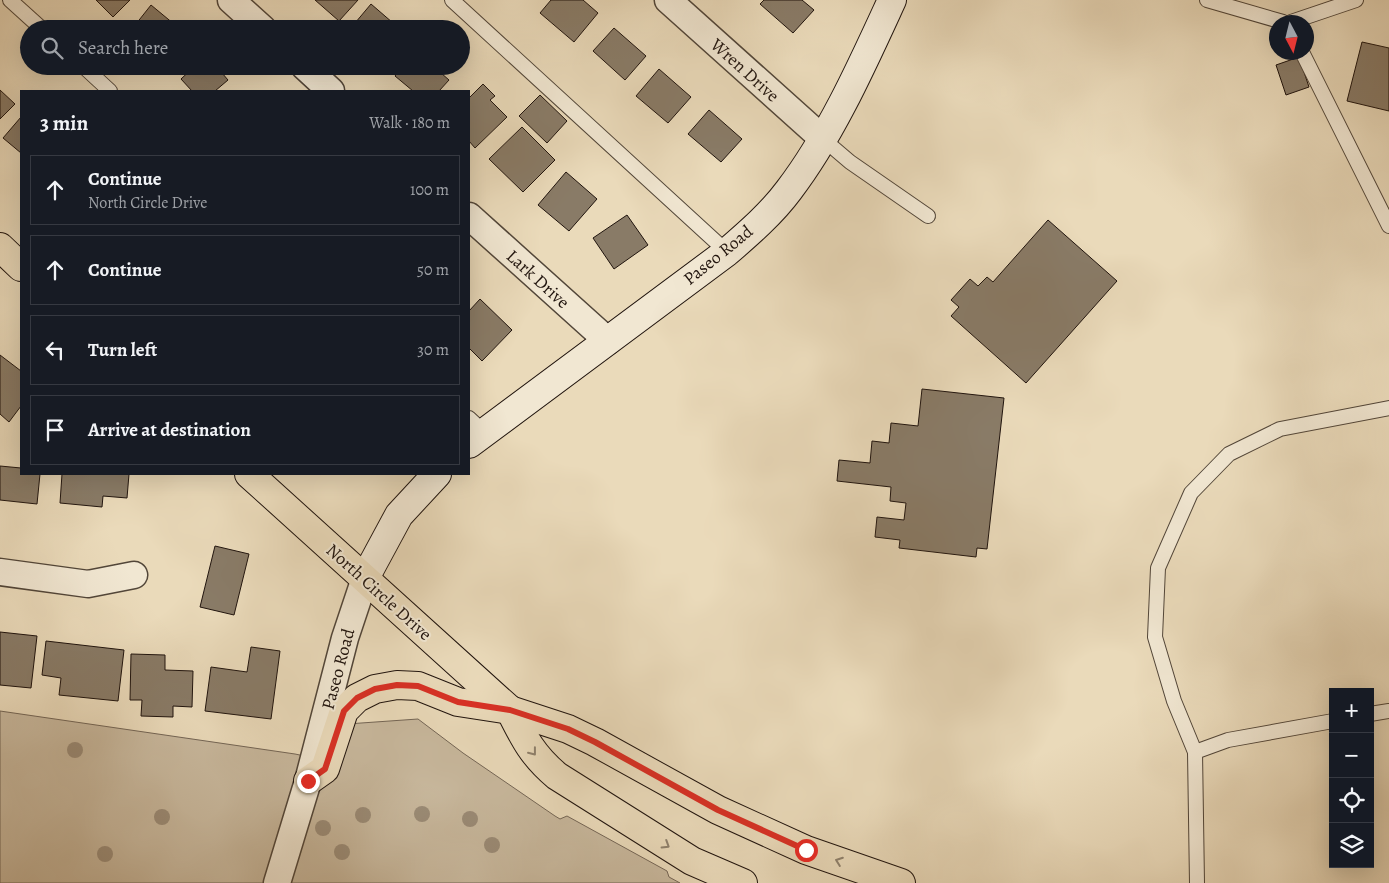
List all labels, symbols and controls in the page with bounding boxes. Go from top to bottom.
north arrow [1269,15,1314,60]
search box [20,20,470,75]
street label: Wren Drive [705,32,784,107]
icon: search [38,34,66,62]
text: Search here [78,35,168,61]
text: 3 min [40,109,88,137]
text: Walk · 180 m [369,112,450,134]
text: Continue [88,166,162,192]
icon: ahead [41,176,69,204]
text: 100 m [410,179,449,201]
text: North Circle Drive [88,192,207,214]
street label: Paseo Road [678,219,758,291]
street label: Lark Drive [501,244,575,314]
icon: ahead [41,256,69,284]
text: Continue [88,257,162,283]
text: 50 m [417,259,449,281]
icon: left [41,336,69,364]
text: Turn left [88,337,157,363]
text: 30 m [417,339,449,361]
icon: arrive [41,416,69,444]
text: Arrive at destination [88,417,251,443]
street label: North Circle Drive [321,538,437,646]
street label: Paseo Road [316,625,360,712]
map controls [1329,688,1374,868]
button: + [1329,688,1374,733]
button: − [1329,733,1374,778]
one-way arrow [527,746,536,756]
route end [297,770,320,793]
button: locate [1329,778,1374,823]
button: layers [1329,823,1374,868]
one-way arrow [660,838,669,848]
route start [795,839,818,862]
one-way arrow [835,857,844,867]

